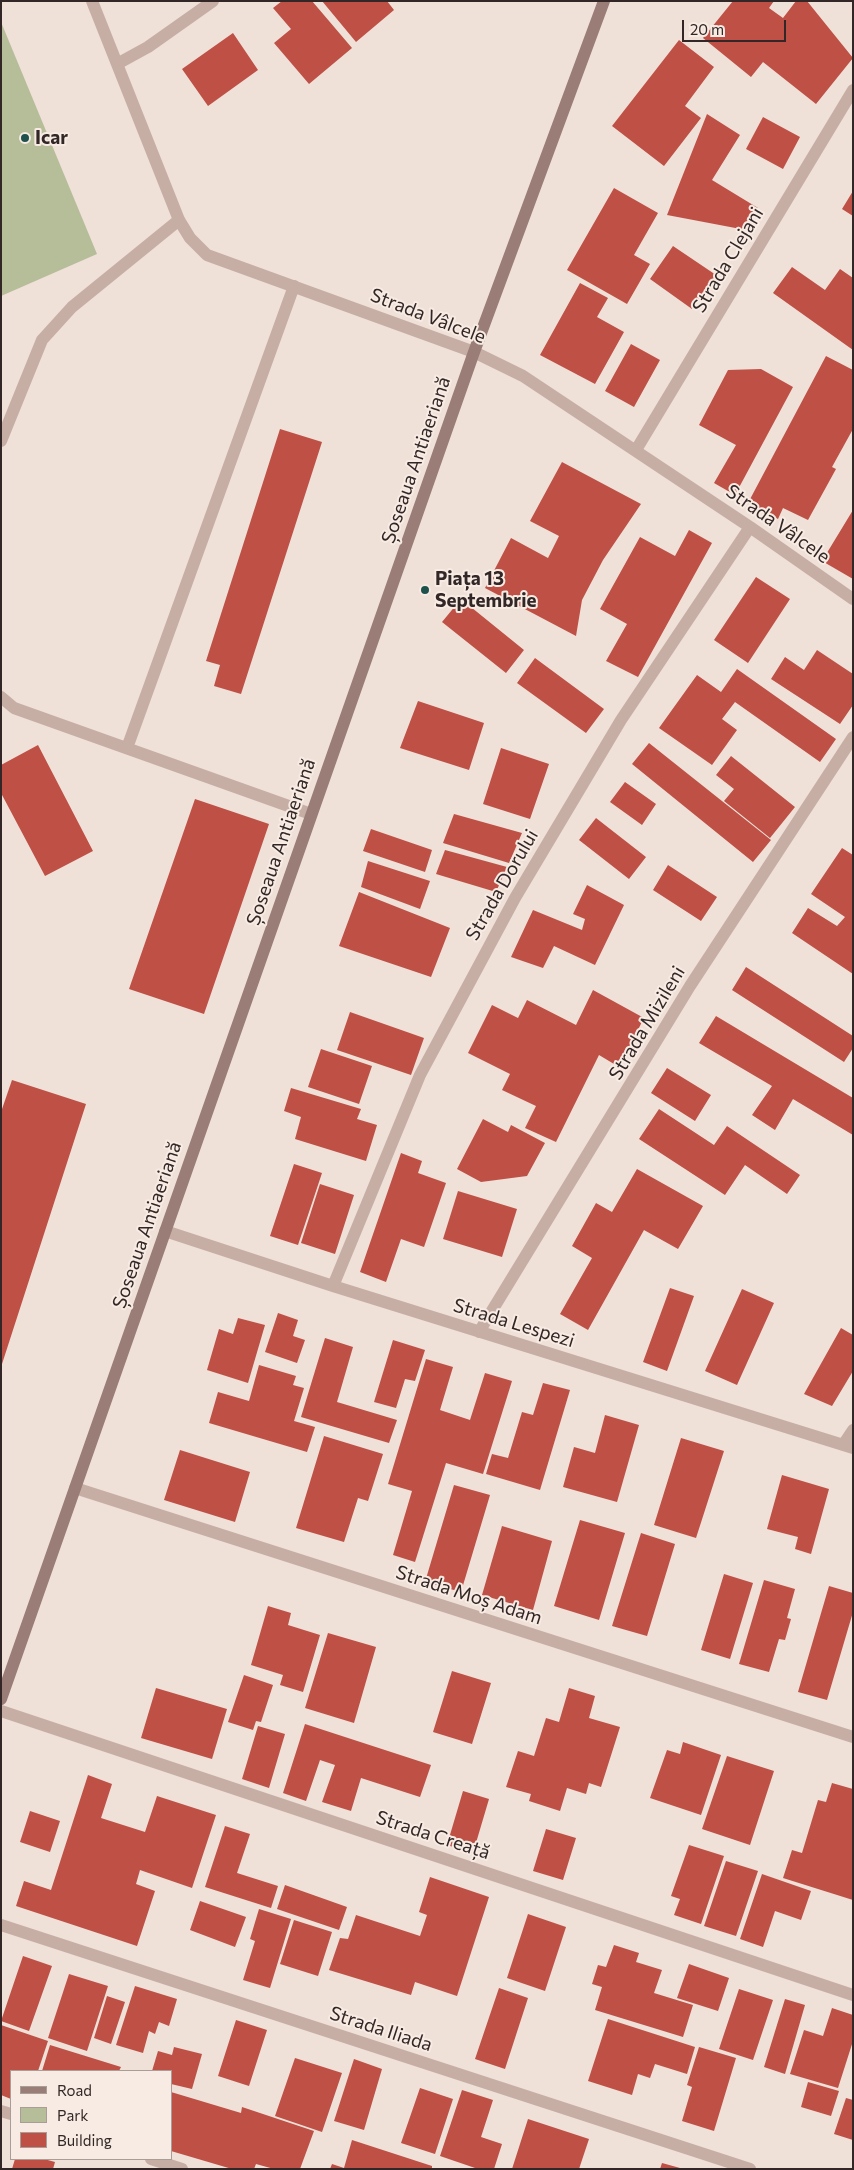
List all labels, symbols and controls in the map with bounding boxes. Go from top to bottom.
scale bar [684,10,788,42]
text: 20 m [690,20,724,38]
place label: Icar [35,127,68,149]
marker: Icar [19,132,31,144]
street label: Strada Clejani [688,203,768,317]
street label: Strada Vâlcele [367,284,489,348]
street label: Șoseaua Antiaeriană [377,374,455,546]
street label: Strada Vâlcele [722,480,834,568]
place label: Piața 13 Septembrie [435,568,537,612]
marker: Piața 13 Septembrie [419,584,431,596]
street label: Șoseaua Antiaeriană [242,756,320,928]
street label: Strada Dorului [461,825,543,945]
street label: Strada Mizileni [604,962,690,1084]
street label: Șoseaua Antiaeriană [108,1139,186,1311]
street label: Strada Lespezi [451,1294,577,1352]
street label: Strada Moș Adam [393,1561,545,1629]
street label: Strada Creață [373,1806,493,1864]
street label: Strada Iliada [327,2002,435,2056]
legend [10,2070,172,2160]
text: Road [57,2081,92,2099]
text: Park [57,2106,88,2124]
text: Building [57,2131,112,2149]

